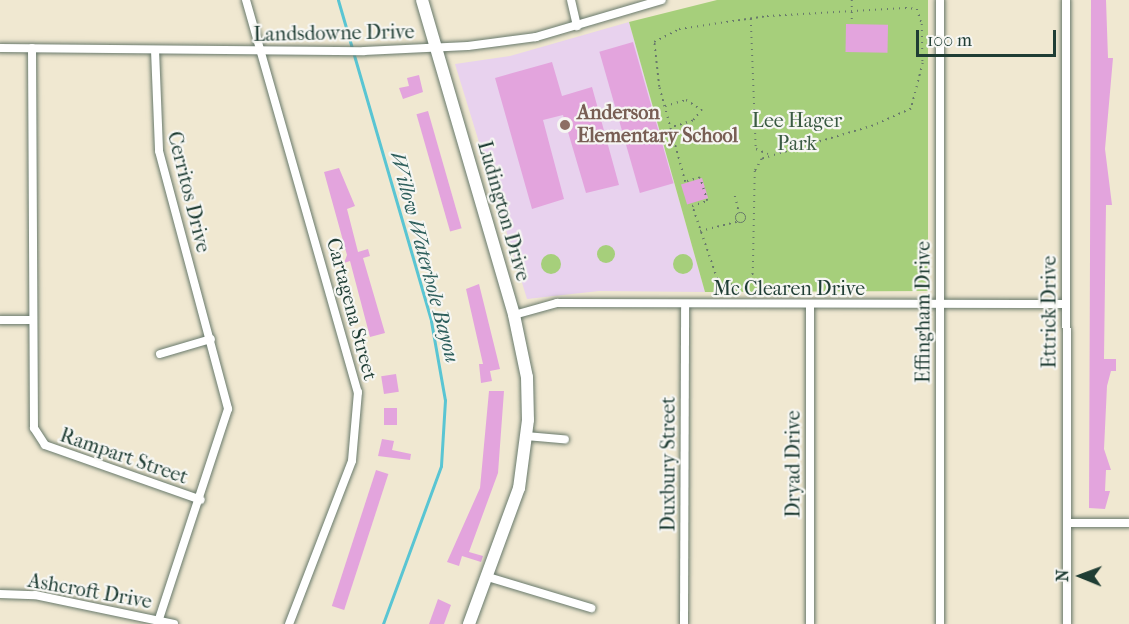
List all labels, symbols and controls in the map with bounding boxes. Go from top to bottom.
scale bar [919,18,1058,56]
street label: Landsdowne Drive [253,20,415,46]
text: 100 m [927,30,972,51]
place label: Anderson Elementary School [577,101,738,148]
park label: Lee Hager Park [752,108,842,155]
marker: Anderson Elementary School [558,118,572,132]
street label: Cerritos Drive [162,129,216,255]
street label: Ludington Drive [473,138,535,284]
water label: Willow Waterhole Bayou [385,149,465,365]
street label: Cartagena Street [321,235,383,383]
street label: Effingham Drive [911,241,935,383]
street label: Ettrick Drive [1037,256,1061,368]
street label: Mc Clearen Drive [713,276,865,300]
street label: Duxbury Street [656,397,680,531]
street label: Dryad Drive [781,410,805,518]
street label: Rampart Street [57,423,191,489]
north arrow [1051,546,1111,606]
street label: Ashcroft Drive [26,568,154,614]
text: N [1053,569,1072,582]

